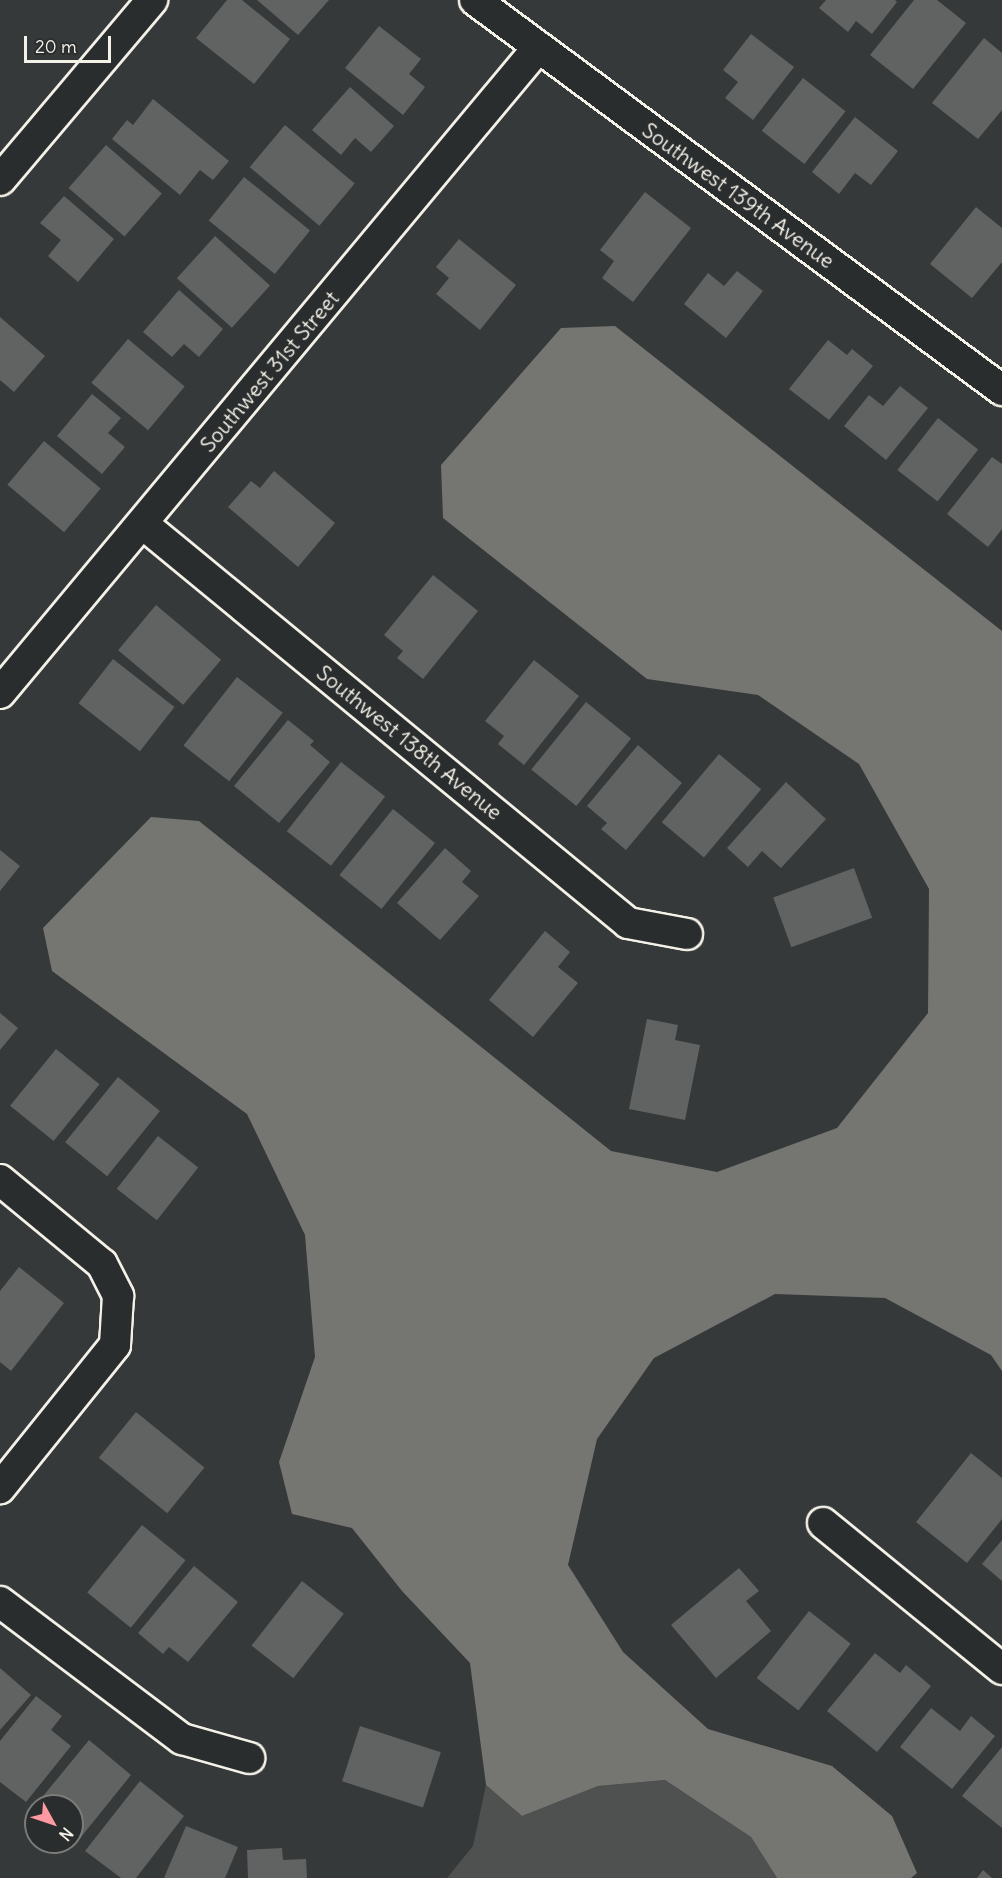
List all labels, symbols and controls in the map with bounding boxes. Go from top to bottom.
scale bar [27,24,114,62]
text: 20 m [35,35,77,58]
street label: Southwest 139th Avenue [637,118,839,274]
street label: Southwest 31st Street [195,287,345,457]
street label: Southwest 138th Avenue [311,660,507,826]
north arrow [24,1794,84,1854]
text: N [55,1824,77,1845]

